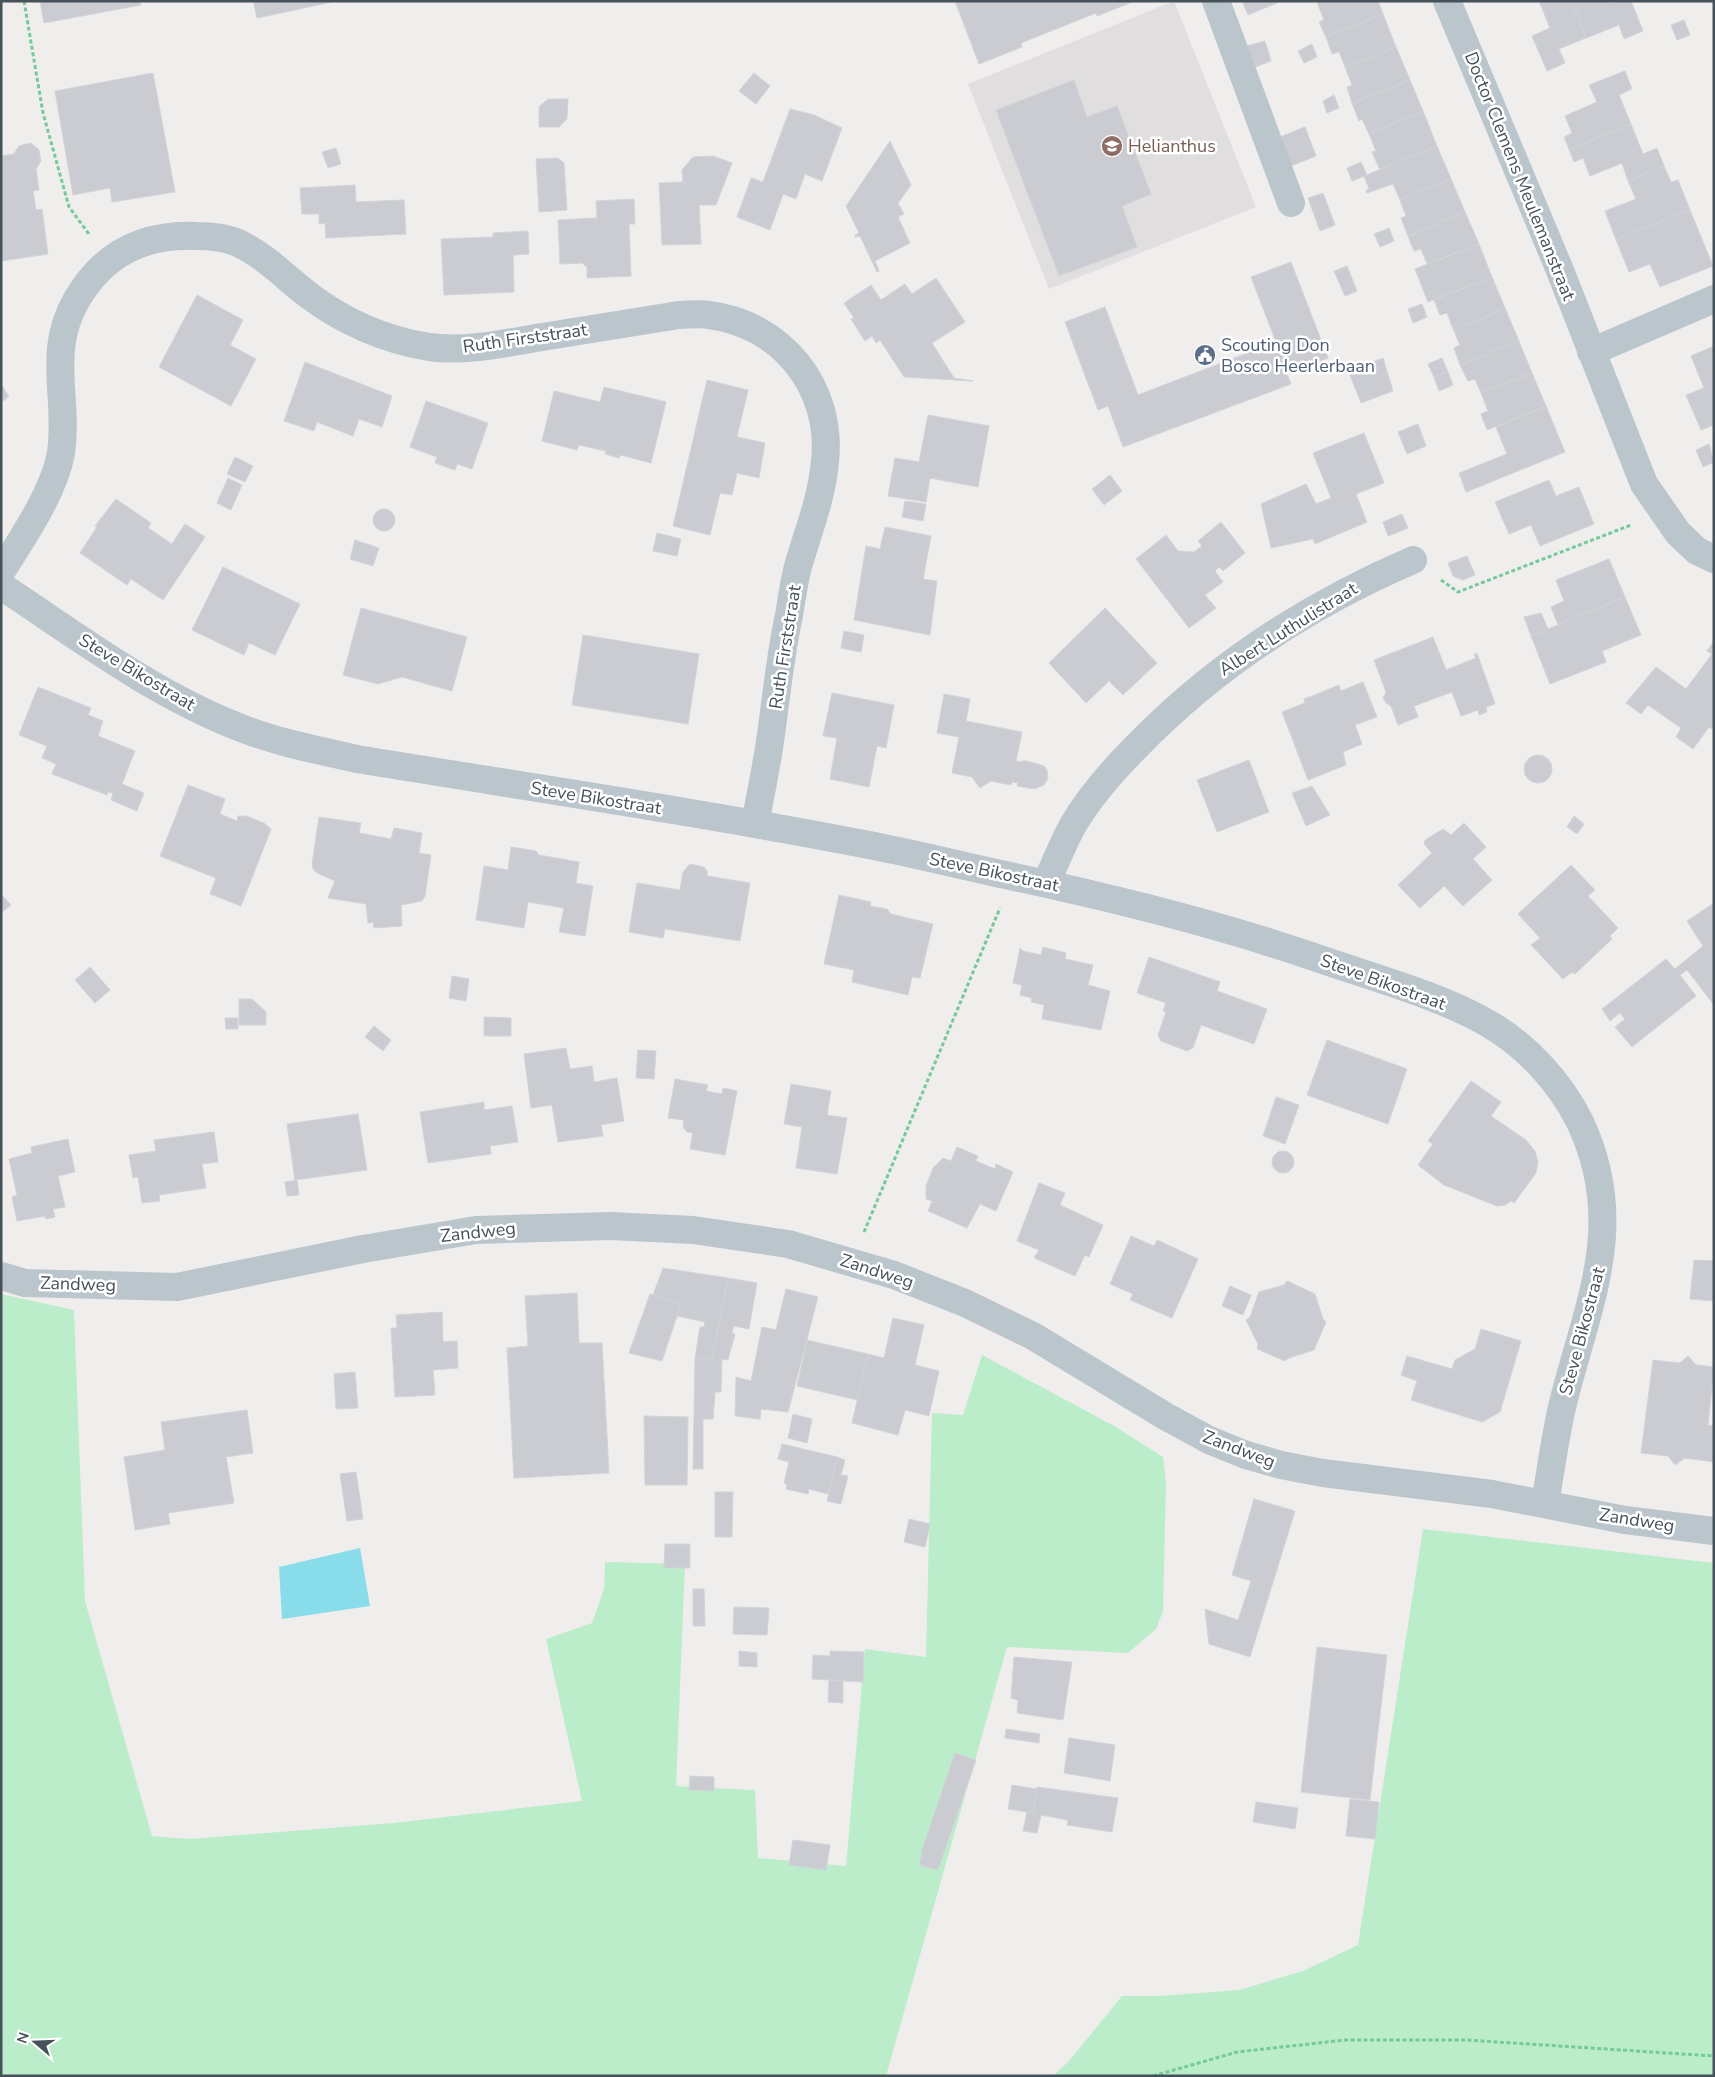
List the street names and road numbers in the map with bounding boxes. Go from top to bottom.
street label: Doctor Clemens Meulemanstraat [1459,48,1581,304]
street label: Ruth Firststraat [461,317,589,359]
street label: Albert Luthulistraat [1214,576,1362,681]
street label: Ruth Firststraat [763,583,807,711]
street label: Steve Bikostraat [74,628,200,717]
street label: Steve Bikostraat [529,776,664,820]
street label: Steve Bikostraat [927,847,1062,898]
street label: Steve Bikostraat [1317,948,1450,1016]
street label: Zandweg [439,1216,517,1248]
street label: Zandweg [837,1248,917,1294]
street label: Steve Bikostraat [1553,1264,1611,1398]
street label: Zandweg [40,1271,116,1297]
street label: Zandweg [1199,1424,1279,1474]
street label: Zandweg [1598,1502,1676,1538]

